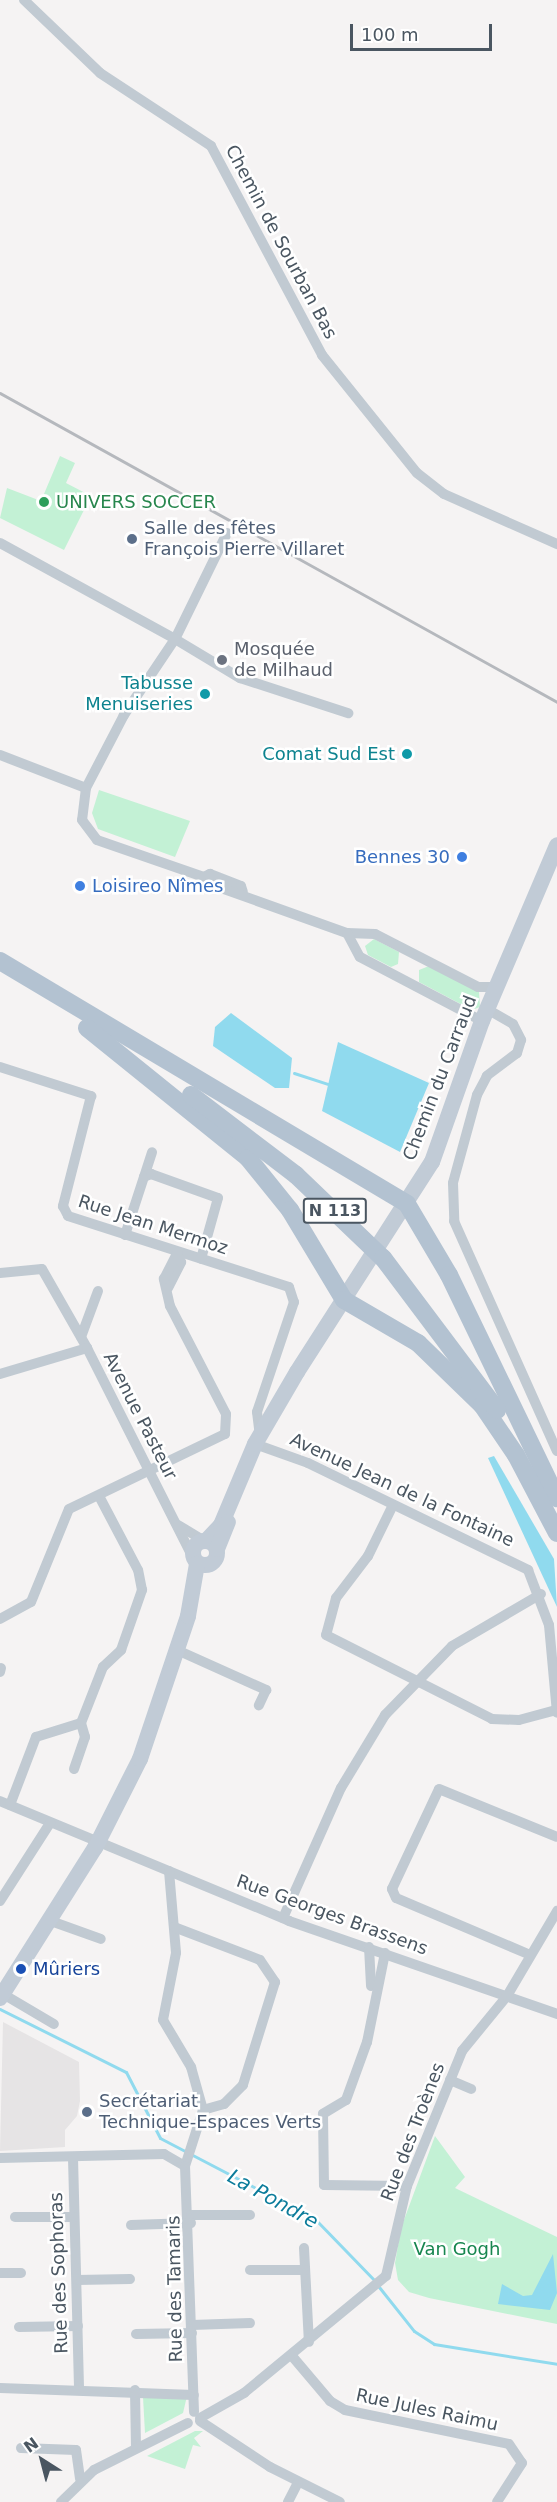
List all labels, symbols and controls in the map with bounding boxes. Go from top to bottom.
scale bar [353,12,496,50]
text: 100 m [361,24,419,45]
street label: Chemin de Sourban Bas [221,141,341,343]
place label: UNIVERS SOCCER [56,491,216,513]
marker: UNIVERS SOCCER [37,495,51,509]
place label: Salle des fêtes François Pierre Villaret [144,518,344,560]
marker: Salle des fêtes François Pierre Villaret [125,532,139,546]
place label: Mosquée de Milhaud [234,639,333,682]
marker: Mosquée de Milhaud [215,653,229,667]
place label: Tabusse Menuiseries [85,673,193,716]
marker: Tabusse Menuiseries [198,687,212,701]
place label: Comat Sud Est [262,743,395,765]
marker: Comat Sud Est [400,747,414,761]
place label: Bennes 30 [355,846,450,868]
marker: Bennes 30 [455,850,469,864]
place label: Loisireo Nîmes [92,875,223,897]
marker: Loisireo Nîmes [73,879,87,893]
street label: Chemin du Carraud [399,992,481,1164]
street label: Rue Jean Mermoz [75,1191,231,1259]
road number: N 113 [302,1198,368,1224]
street label: Avenue Pasteur [99,1349,181,1483]
street label: Avenue Jean de la Fontaine [286,1428,518,1552]
street label: Rue Georges Brassens [233,1870,431,1960]
place label: Mûriers [33,1958,100,1980]
marker: Mûriers [14,1962,28,1976]
street label: Rue des Troènes [377,2060,449,2204]
place label: Secrétariat Technique-Espaces Verts [99,2091,321,2134]
marker: Secrétariat Technique-Espaces Verts [80,2105,94,2119]
water label: La Pondre [223,2164,323,2234]
street label: Rue des Sophoras [45,2192,73,2354]
street label: Rue des Tamaris [163,2215,187,2363]
park label: Van Gogh [414,2238,500,2260]
street label: Rue Jules Raimu [354,2384,500,2436]
north arrow [12,2430,72,2490]
text: N [20,2433,42,2457]

